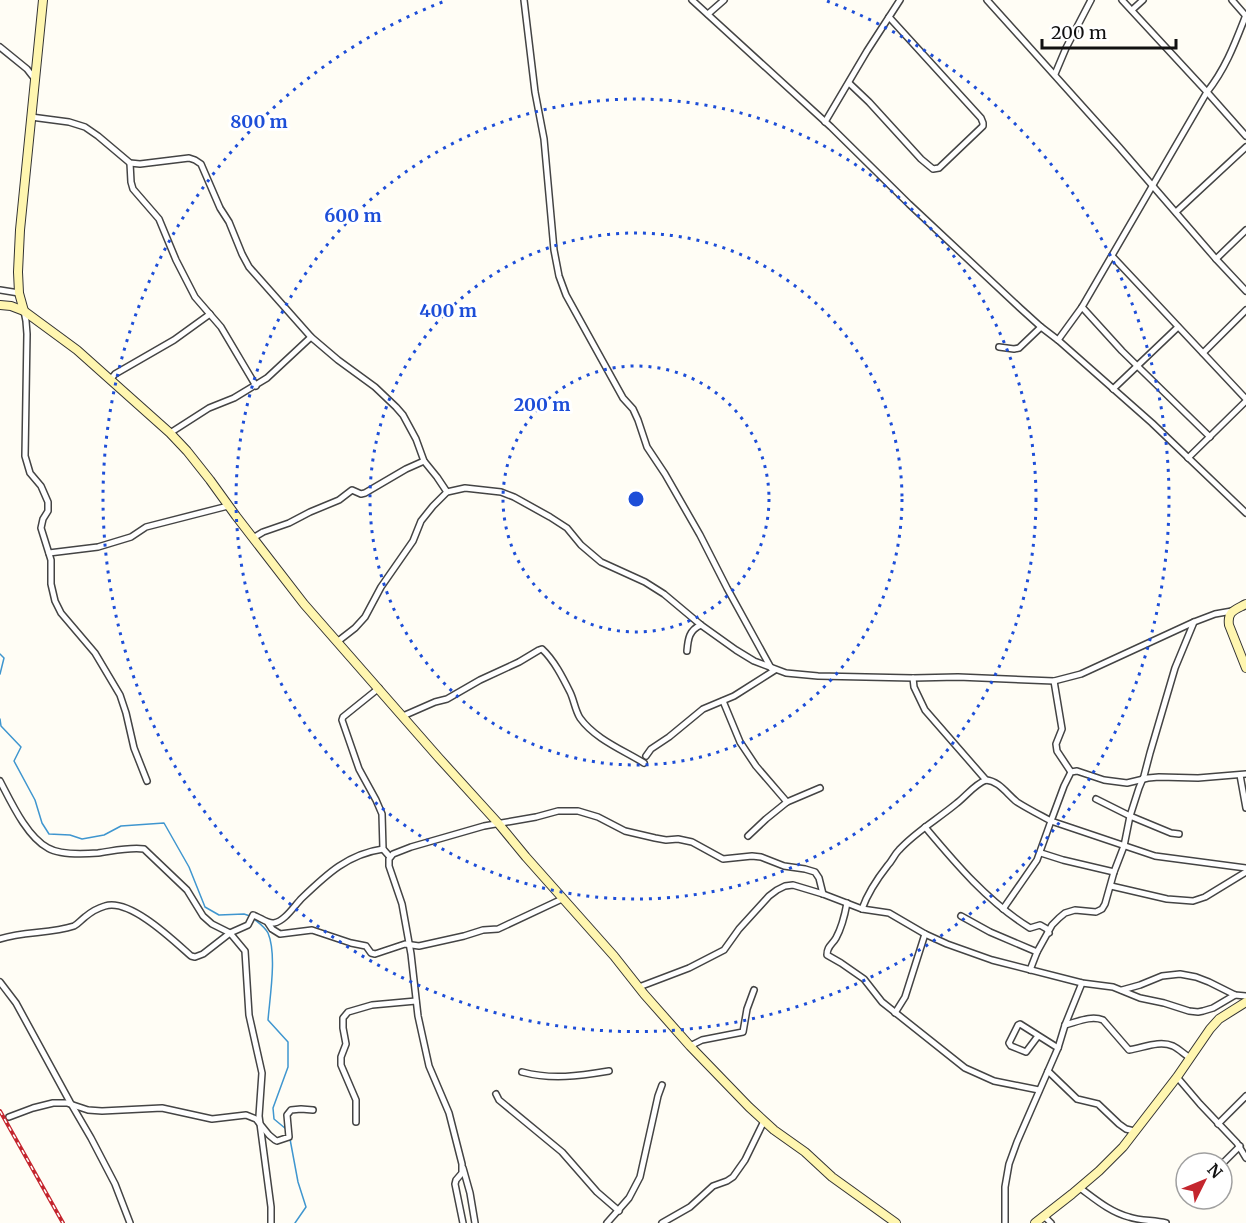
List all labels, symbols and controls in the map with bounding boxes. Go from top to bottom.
scale bar [1042,12,1176,50]
text: 200 m [1051,21,1107,44]
text: 800 m [230,110,288,133]
text: 600 m [324,204,382,227]
text: 400 m [419,299,477,322]
text: 200 m [514,393,570,416]
centre of rings [626,489,646,509]
north arrow [1174,1151,1234,1211]
text: N [1203,1159,1227,1182]

